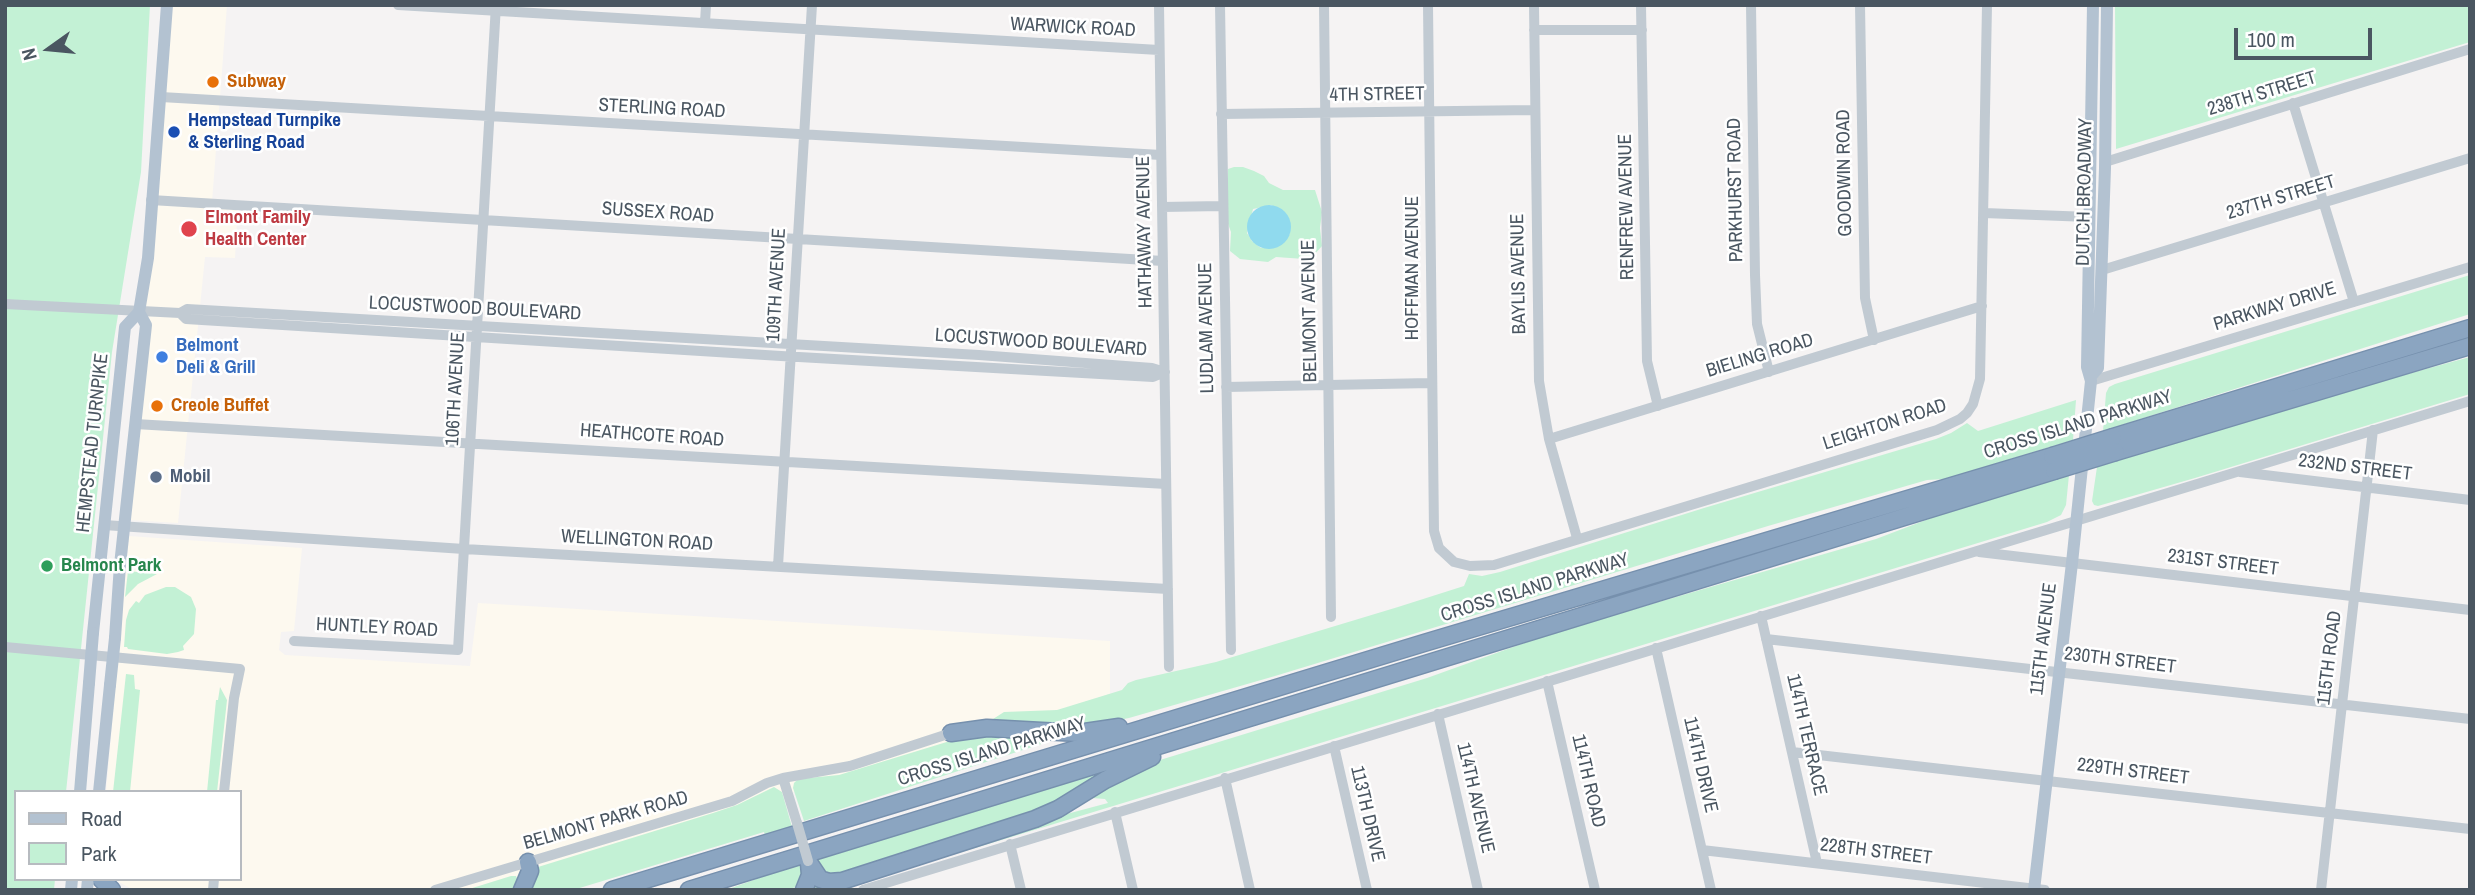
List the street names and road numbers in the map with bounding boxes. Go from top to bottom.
street label: WARWICK ROAD [1010,13,1136,43]
street label: 238TH STREET [2205,67,2319,121]
street label: 4TH STREET [1329,83,1425,107]
street label: STERLING ROAD [598,94,726,124]
street label: GOODWIN ROAD [1832,109,1858,237]
street label: PARKHURST ROAD [1723,118,1749,262]
street label: DUTCH BROADWAY [2072,118,2098,266]
street label: RENFREW AVENUE [1614,134,1640,280]
street label: HATHAWAY AVENUE [1132,156,1158,308]
street label: 237TH STREET [2224,171,2338,225]
street label: HOFFMAN AVENUE [1402,196,1424,340]
street label: SUSSEX ROAD [601,198,715,228]
street label: BAYLIS AVENUE [1507,213,1531,335]
street label: 109TH AVENUE [763,227,791,343]
street label: BELMONT AVENUE [1297,240,1323,382]
street label: LUDLAM AVENUE [1194,263,1220,393]
street label: PARKWAY DRIVE [2211,278,2339,336]
street label: LOCUSTWOOD BOULEVARD [368,292,582,326]
street label: LOCUSTWOOD BOULEVARD [934,324,1148,362]
street label: BIELING ROAD [1704,329,1816,383]
street label: 106TH AVENUE [442,331,470,447]
street label: HEMPSTEAD TURNPIKE [72,352,114,534]
street label: CROSS ISLAND PARKWAY [1981,386,2175,464]
street label: LEIGHTON ROAD [1820,394,1950,456]
street label: HEATHCOTE ROAD [579,420,725,452]
street label: 232ND STREET [2297,450,2413,486]
street label: WELLINGTON ROAD [560,526,714,556]
street label: 231ST STREET [2166,545,2280,581]
street label: CROSS ISLAND PARKWAY [1438,549,1632,627]
street label: 115TH AVENUE [2026,582,2062,696]
street label: 115TH ROAD [2313,609,2347,707]
street label: HUNTLEY ROAD [315,613,439,643]
street label: 230TH STREET [2063,643,2177,679]
street label: 114TH TERRACE [1781,672,1831,798]
street label: CROSS ISLAND PARKWAY [895,713,1089,791]
street label: 114TH DRIVE [1678,715,1722,815]
street label: 114TH ROAD [1566,732,1610,830]
street label: 114TH AVENUE [1451,740,1499,856]
street label: 229TH STREET [2076,754,2190,790]
street label: 113TH DRIVE [1345,764,1389,864]
street label: BELMONT PARK ROAD [521,787,691,855]
street label: 228TH STREET [1819,834,1933,870]

